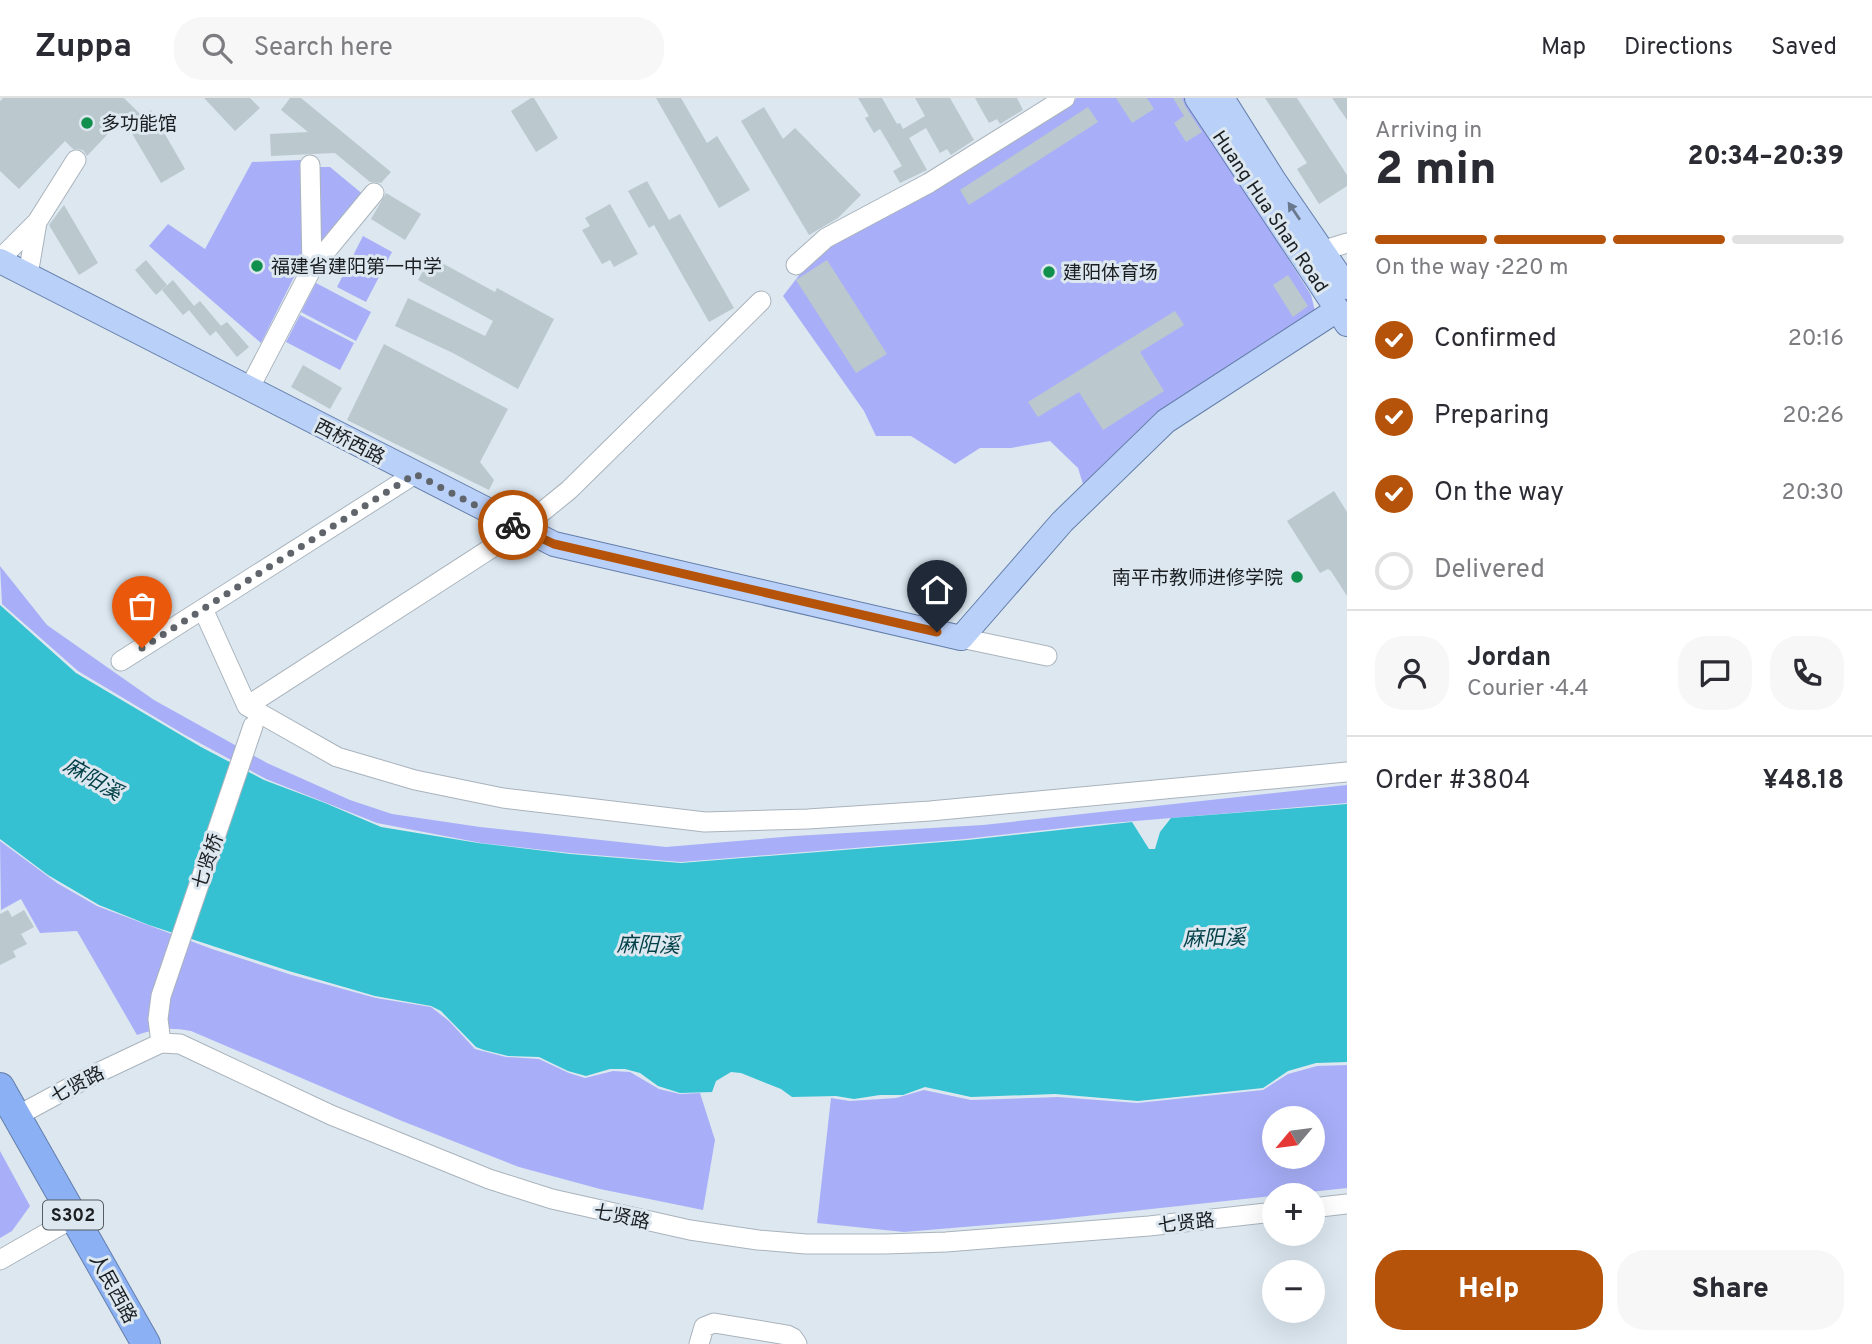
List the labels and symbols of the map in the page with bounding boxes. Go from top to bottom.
place label: 多功能馆 [101,113,177,137]
marker: 多功能馆 [79,115,95,131]
street label: Huang Hua Shan Road [1206,126,1333,298]
one-way arrow [1288,201,1301,220]
place label: 福建省建阳第一中学 [271,256,442,280]
marker: 福建省建阳第一中学 [249,258,265,274]
place label: 建阳体育场 [1063,262,1158,286]
marker: 建阳体育场 [1041,264,1057,280]
street label: 西桥西路 [310,415,388,471]
courier [478,490,548,560]
pin [907,560,967,632]
place label: 南平市教师进修学院 [1112,567,1283,591]
marker: 南平市教师进修学院 [1289,569,1305,585]
pin [112,576,172,648]
water label: 麻阳溪 [58,753,128,809]
street label: 七贤桥 [188,831,230,893]
water label: 麻阳溪 [1182,925,1248,954]
water label: 麻阳溪 [616,932,682,961]
street label: 七贤路 [47,1062,109,1110]
north arrow [1262,1106,1325,1169]
road number: S302 [43,1200,103,1230]
street label: 七贤路 [591,1200,652,1236]
street label: 七贤路 [1157,1209,1216,1239]
street label: 人民西路 [83,1250,141,1328]

